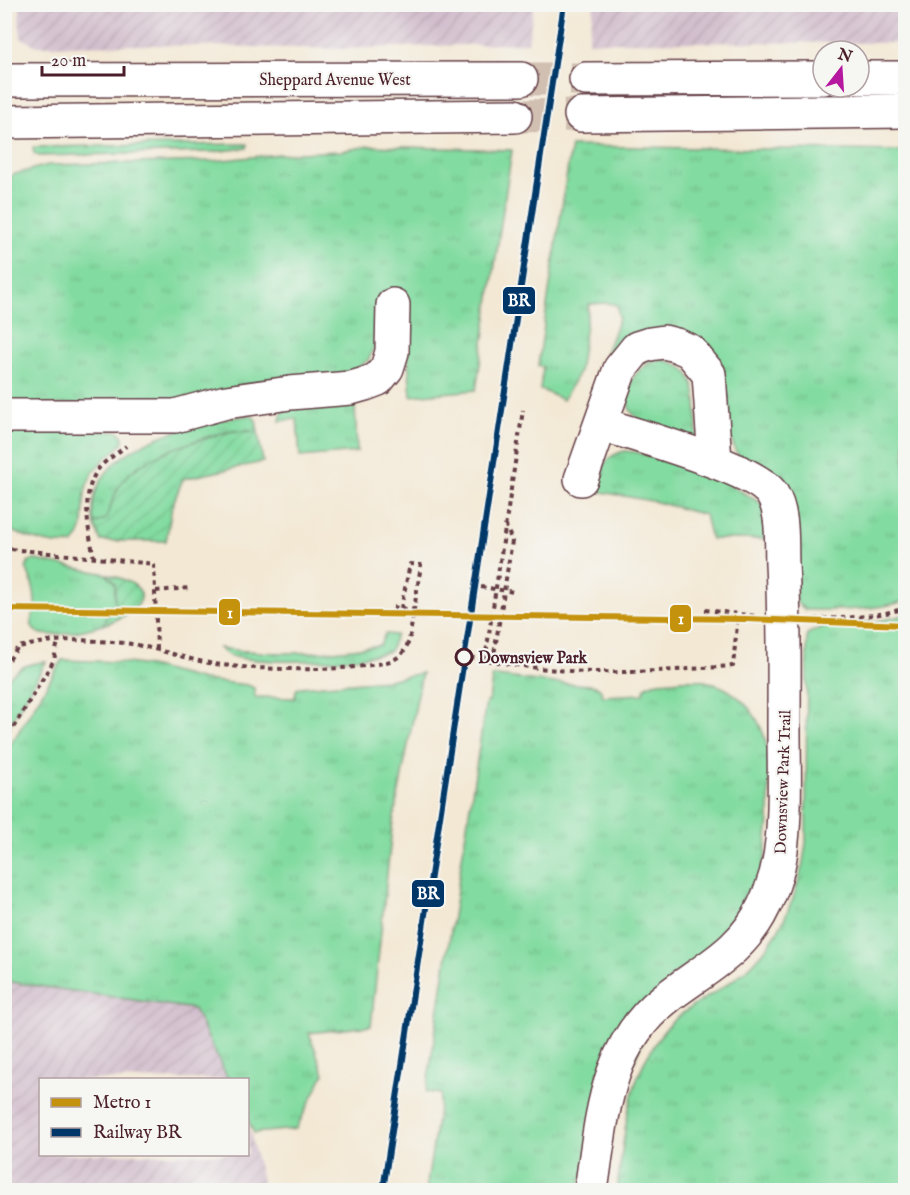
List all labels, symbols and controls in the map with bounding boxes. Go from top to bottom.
scale bar [42,39,124,77]
north arrow [811,39,871,99]
text: N [834,45,854,68]
text: 20 m [51,50,86,73]
street label: Sheppard Avenue West [259,71,411,91]
line badge: BR [502,286,536,315]
text: BR [508,292,531,312]
line badge: 1 [218,598,241,626]
text: 1 [227,604,233,624]
line badge: 1 [669,604,692,633]
text: 1 [678,610,684,630]
marker: Downsview Park [455,648,473,666]
place label: Downsview Park [478,649,587,669]
street label: Downsview Park Trail [771,709,797,855]
line badge: BR [411,879,445,908]
text: BR [417,885,440,905]
legend [39,1078,249,1156]
text: Metro 1 [93,1092,151,1115]
text: Railway BR [93,1122,183,1145]

